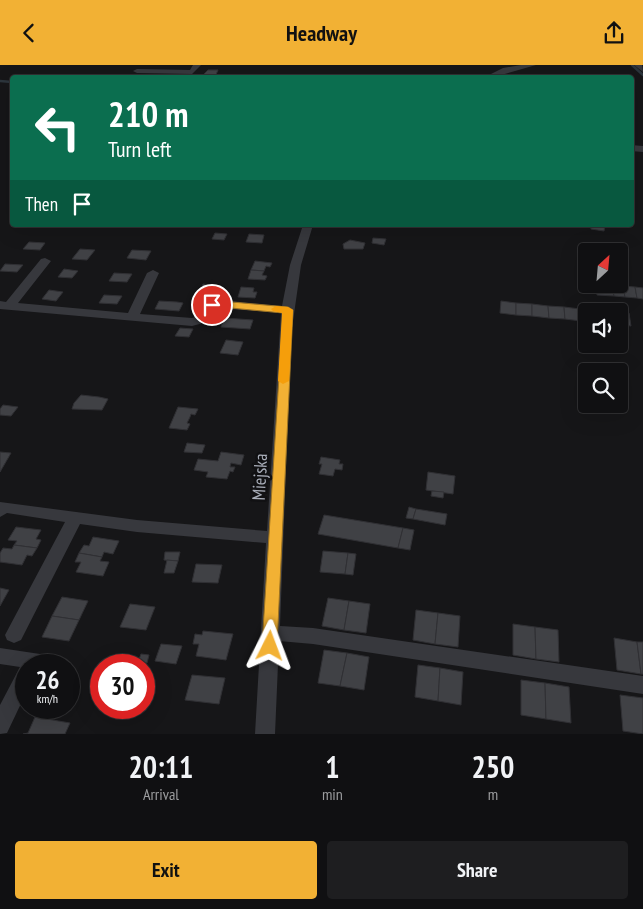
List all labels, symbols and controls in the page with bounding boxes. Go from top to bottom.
icon: back [15,19,43,47]
text: Headway [286,19,357,47]
icon: share [600,19,628,47]
text: 210 m [108,91,189,137]
icon: left [25,95,90,160]
text: Turn left [108,135,172,163]
icon: arrive [68,190,96,218]
text: Then [25,192,58,216]
north arrow [578,243,628,293]
map controls [578,243,628,413]
pin [191,284,233,326]
icon: arrive [198,291,226,319]
button: sound [578,303,628,353]
button: search [578,363,628,413]
street label: Miejska [247,453,272,501]
position arrow [243,619,295,671]
speed limit sign: 30 [90,654,155,719]
text: 26 [36,664,59,696]
text: km/h [37,691,58,706]
text: 20:11 [129,747,193,786]
text: 1 [325,747,340,786]
text: 250 [471,747,514,786]
text: Arrival [143,784,179,804]
text: min [322,784,343,804]
text: m [488,784,498,804]
button: Exit [15,841,317,899]
button: Share [327,841,628,899]

